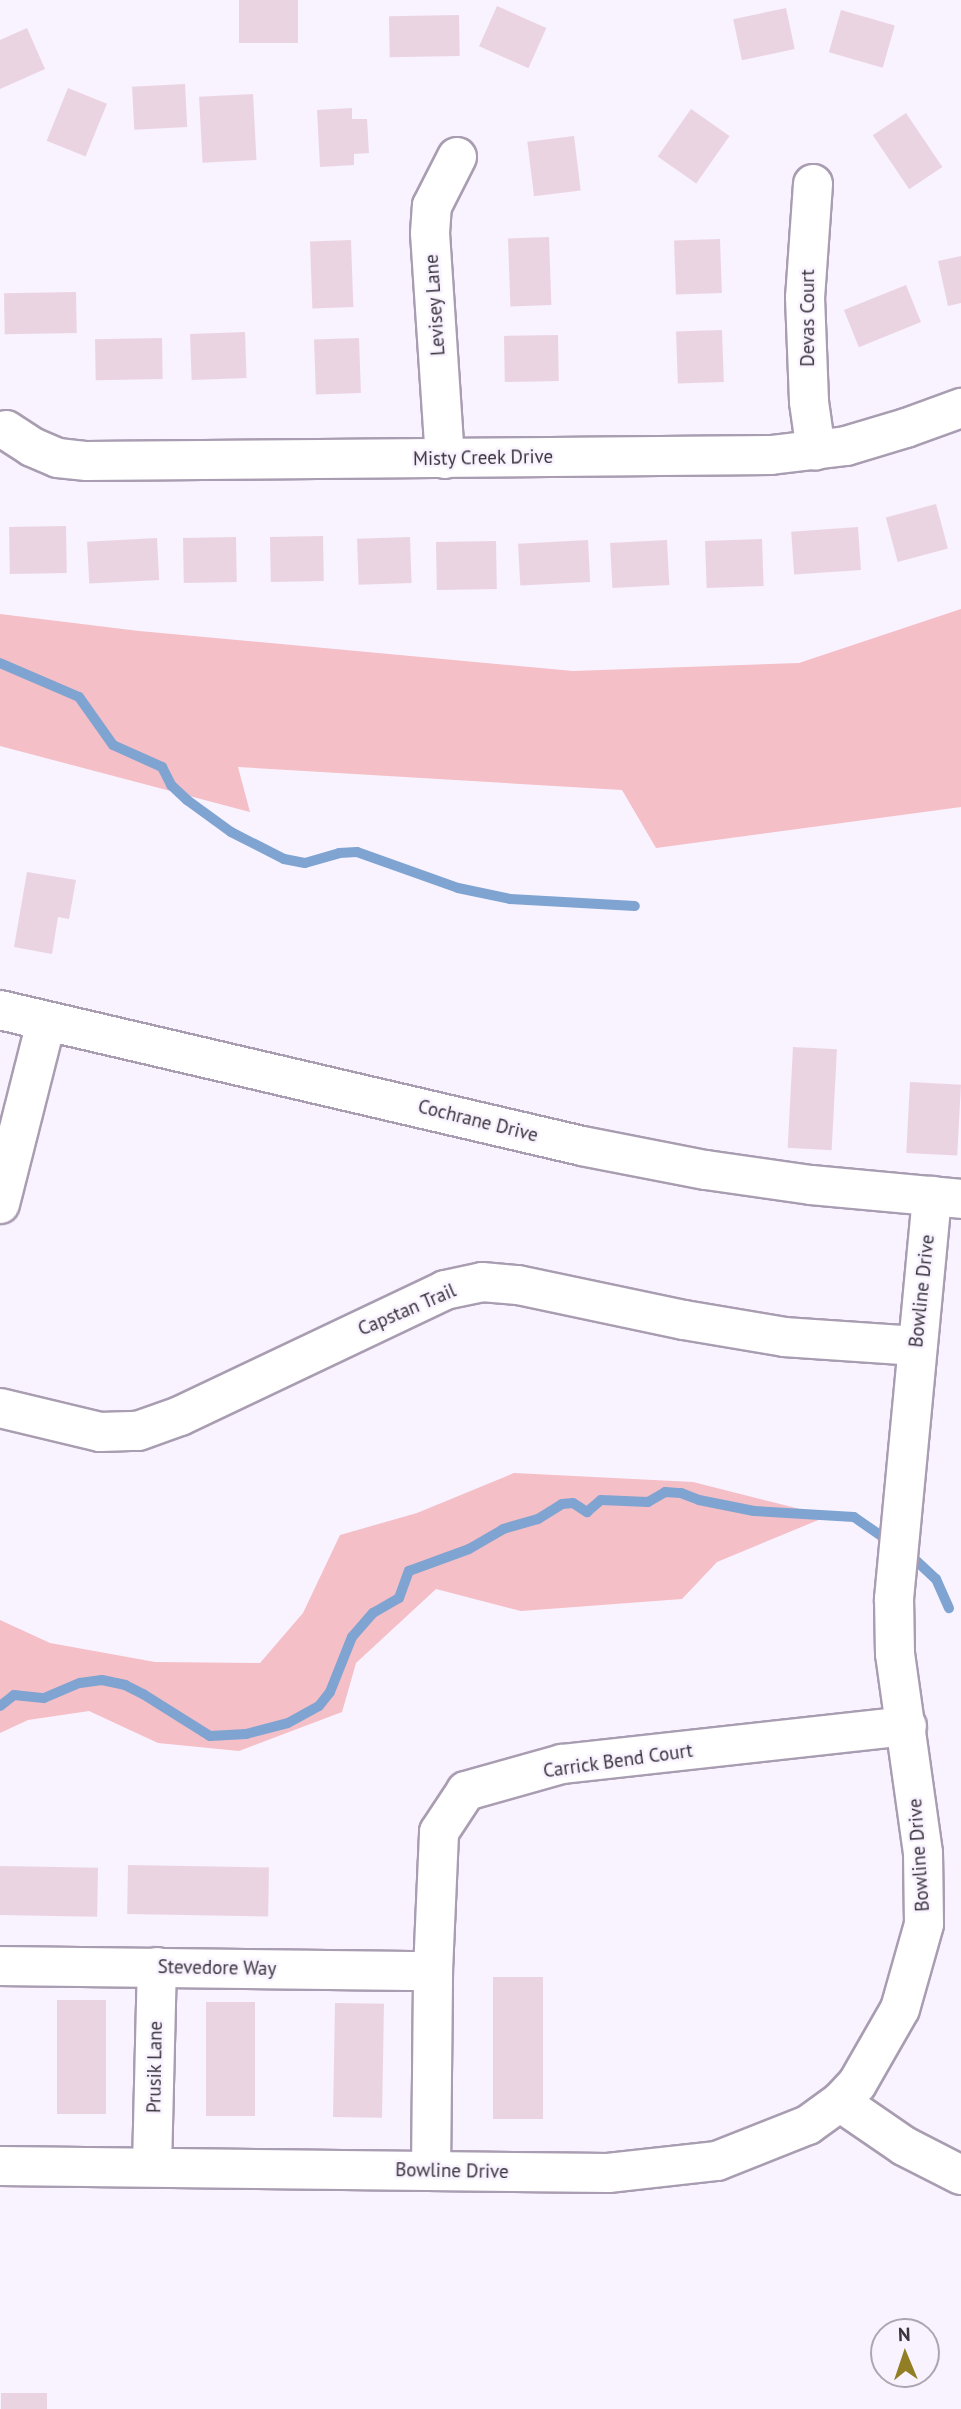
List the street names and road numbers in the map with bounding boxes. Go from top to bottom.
street label: Levisey Lane [420,253,450,357]
street label: Devas Court [797,269,819,367]
street label: Misty Creek Drive [412,445,554,471]
street label: Cochrane Drive [416,1095,540,1147]
street label: Bowline Drive [905,1233,939,1349]
street label: Capstan Trail [354,1279,460,1341]
street label: Carrick Bend Court [542,1739,694,1783]
street label: Bowline Drive [904,1798,934,1912]
street label: Stevedore Way [157,1956,277,1980]
street label: Prusik Lane [143,2020,167,2114]
street label: Bowline Drive [395,2159,509,2183]

